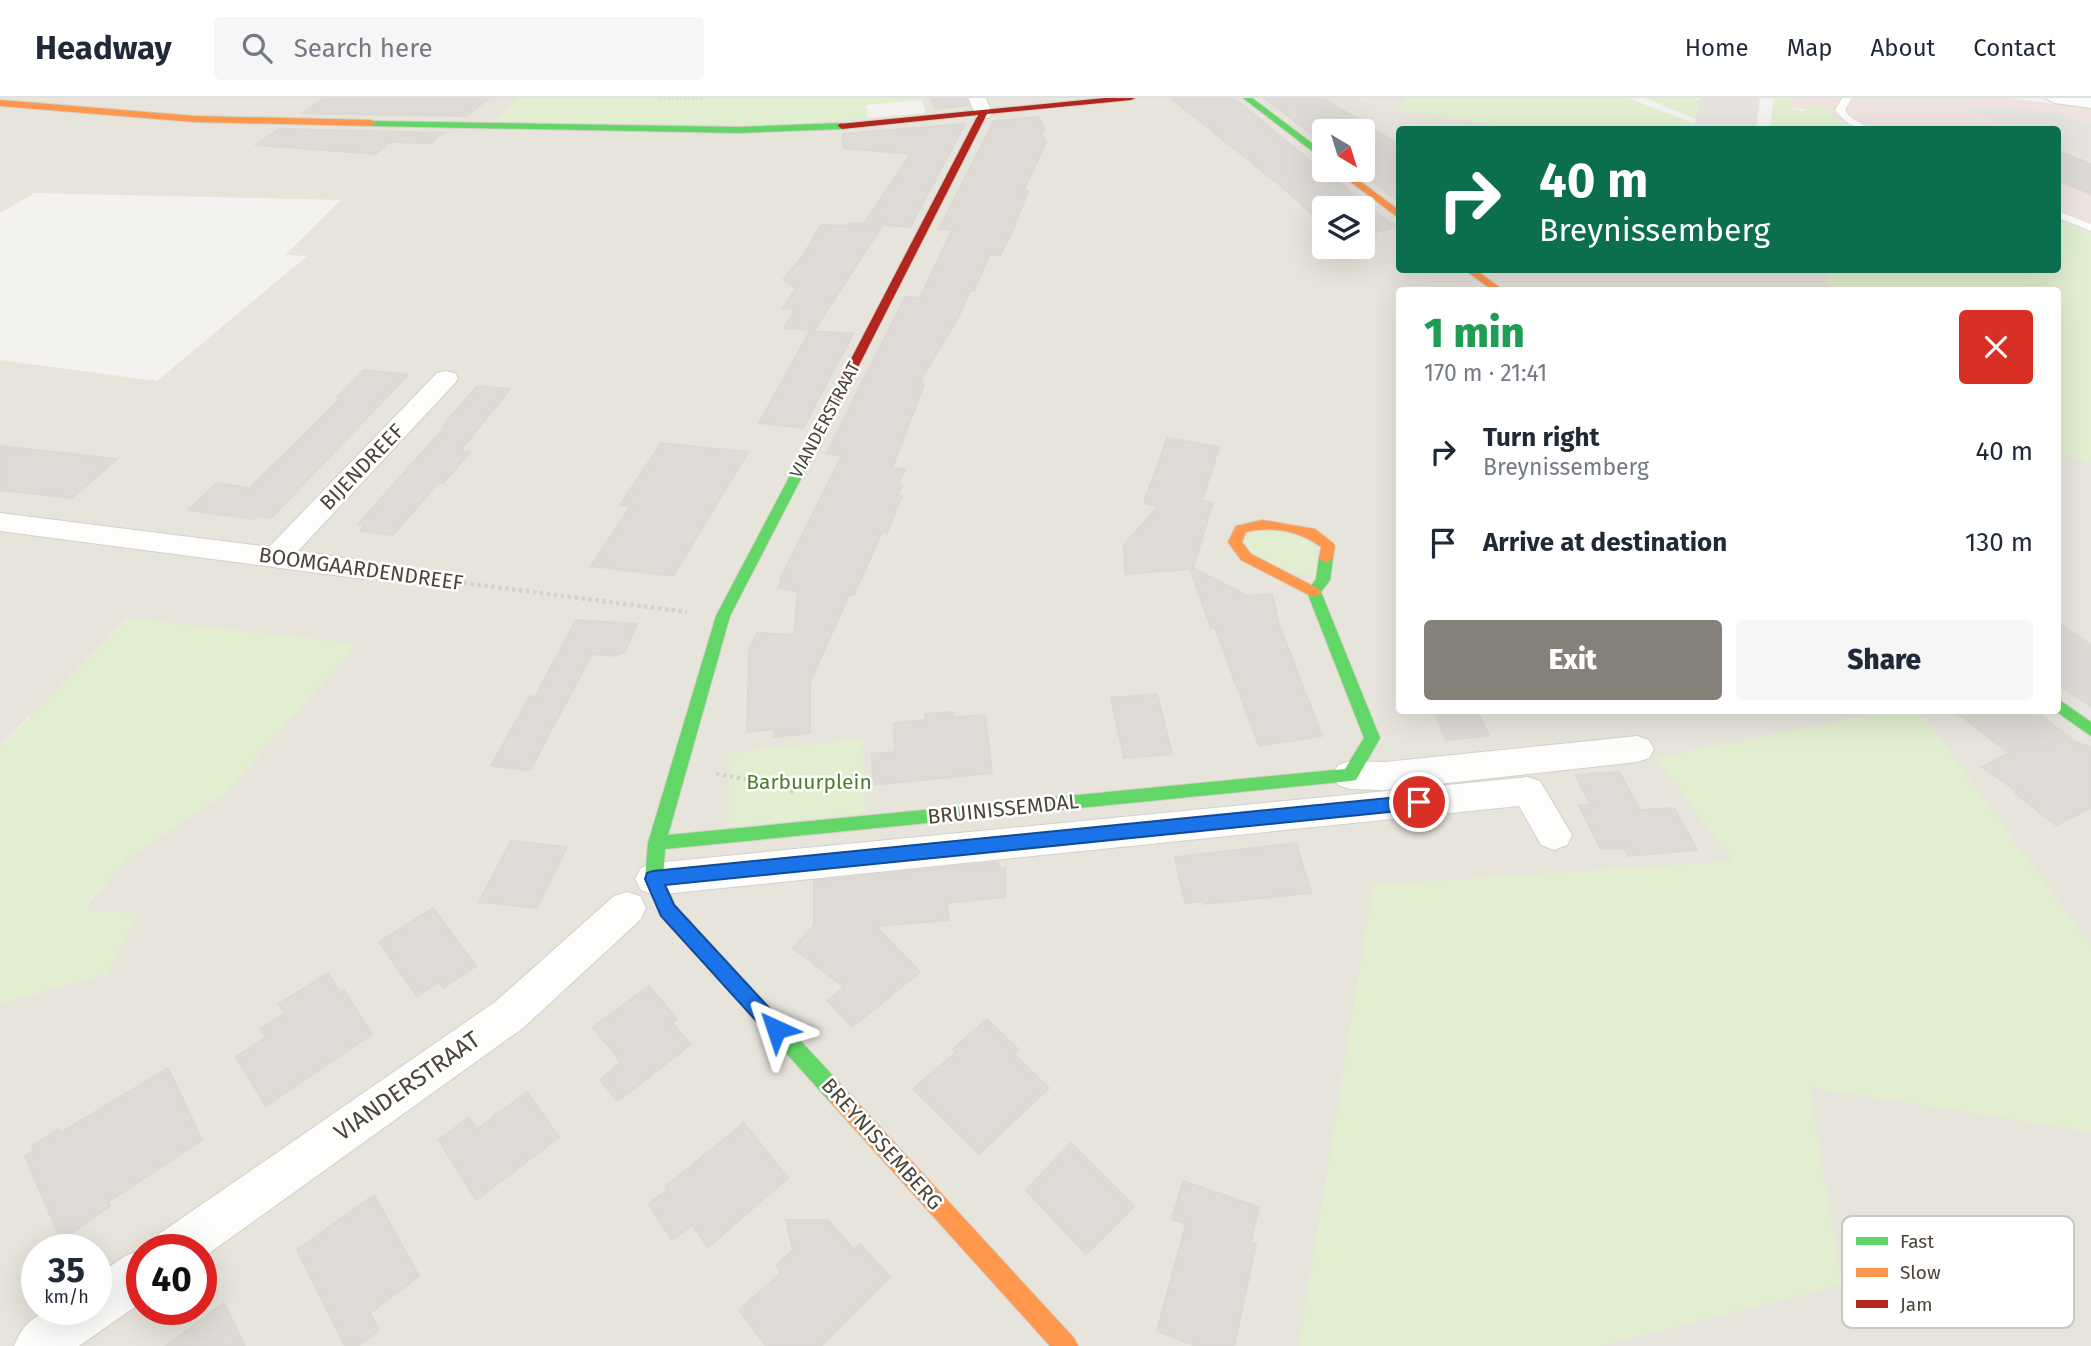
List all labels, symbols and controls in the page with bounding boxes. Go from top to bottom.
search box [214,17,704,80]
text: Headway [35,28,172,68]
icon: search [238,29,276,67]
text: Search here [294,33,433,64]
text: Home [1685,34,1749,62]
text: Map [1787,34,1833,62]
text: About [1871,34,1935,62]
text: Contact [1973,34,2056,62]
north arrow [1312,119,1376,182]
map controls [1312,119,1375,259]
text: 40 m [1539,151,1648,210]
icon: right [1424,154,1515,245]
button: layers [1312,196,1375,259]
text: Breynissemberg [1539,211,1770,249]
text: 1 min [1424,308,1525,358]
button: close [1959,310,2033,384]
street label: VIANDERSTRAAT [785,357,865,482]
text: 170 m · 21:41 [1424,359,1547,387]
street label: BIJENDREEF [314,418,410,516]
text: Turn right [1483,422,1600,453]
icon: right [1424,433,1462,471]
text: 40 m [1975,436,2033,467]
text: Breynissemberg [1483,453,1649,481]
icon: arrive [1424,524,1462,562]
text: Arrive at destination [1483,527,1727,558]
text: 130 m [1965,527,2033,558]
street label: BOOMGAARDENDREEF [257,542,465,596]
button: Exit [1424,620,1722,700]
button: Share [1736,620,2033,700]
park label: Barbuurplein [746,769,872,795]
pin [1389,772,1449,832]
icon: arrive [1400,783,1438,821]
street label: BRUINISSEMDAL [926,788,1080,830]
position arrow [739,992,813,1066]
street label: VIANDERSTRAAT [329,1025,486,1147]
street label: BREYNISSEMBERG [816,1073,948,1215]
legend [1842,1216,2074,1328]
text: Fast [1900,1230,1934,1253]
speed limit sign: 40 [126,1234,217,1325]
text: 35 [48,1249,85,1291]
text: Slow [1900,1261,1941,1284]
text: km/h [44,1286,89,1308]
text: Jam [1900,1293,1932,1316]

